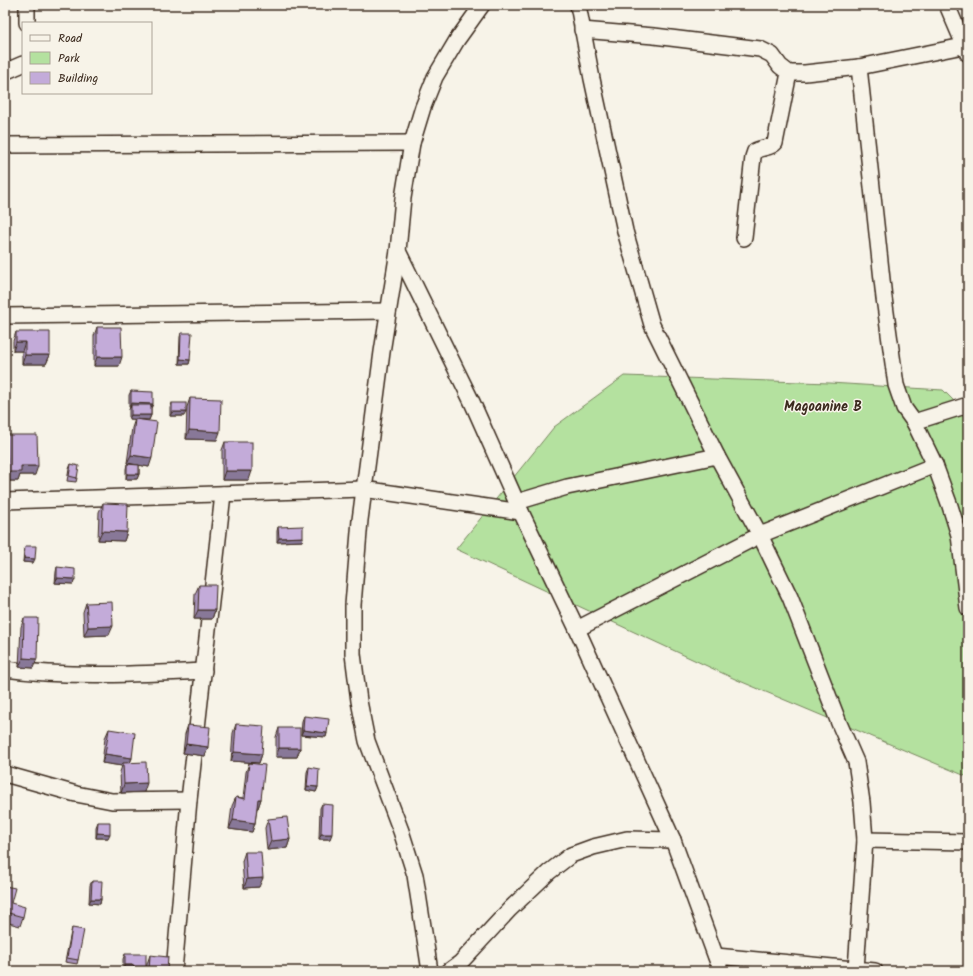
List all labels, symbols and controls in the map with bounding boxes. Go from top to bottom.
legend [22,22,152,94]
text: Road [58,29,83,48]
text: Park [58,49,80,68]
text: Building [58,69,98,88]
district label: Magoanine B [784,396,862,418]

